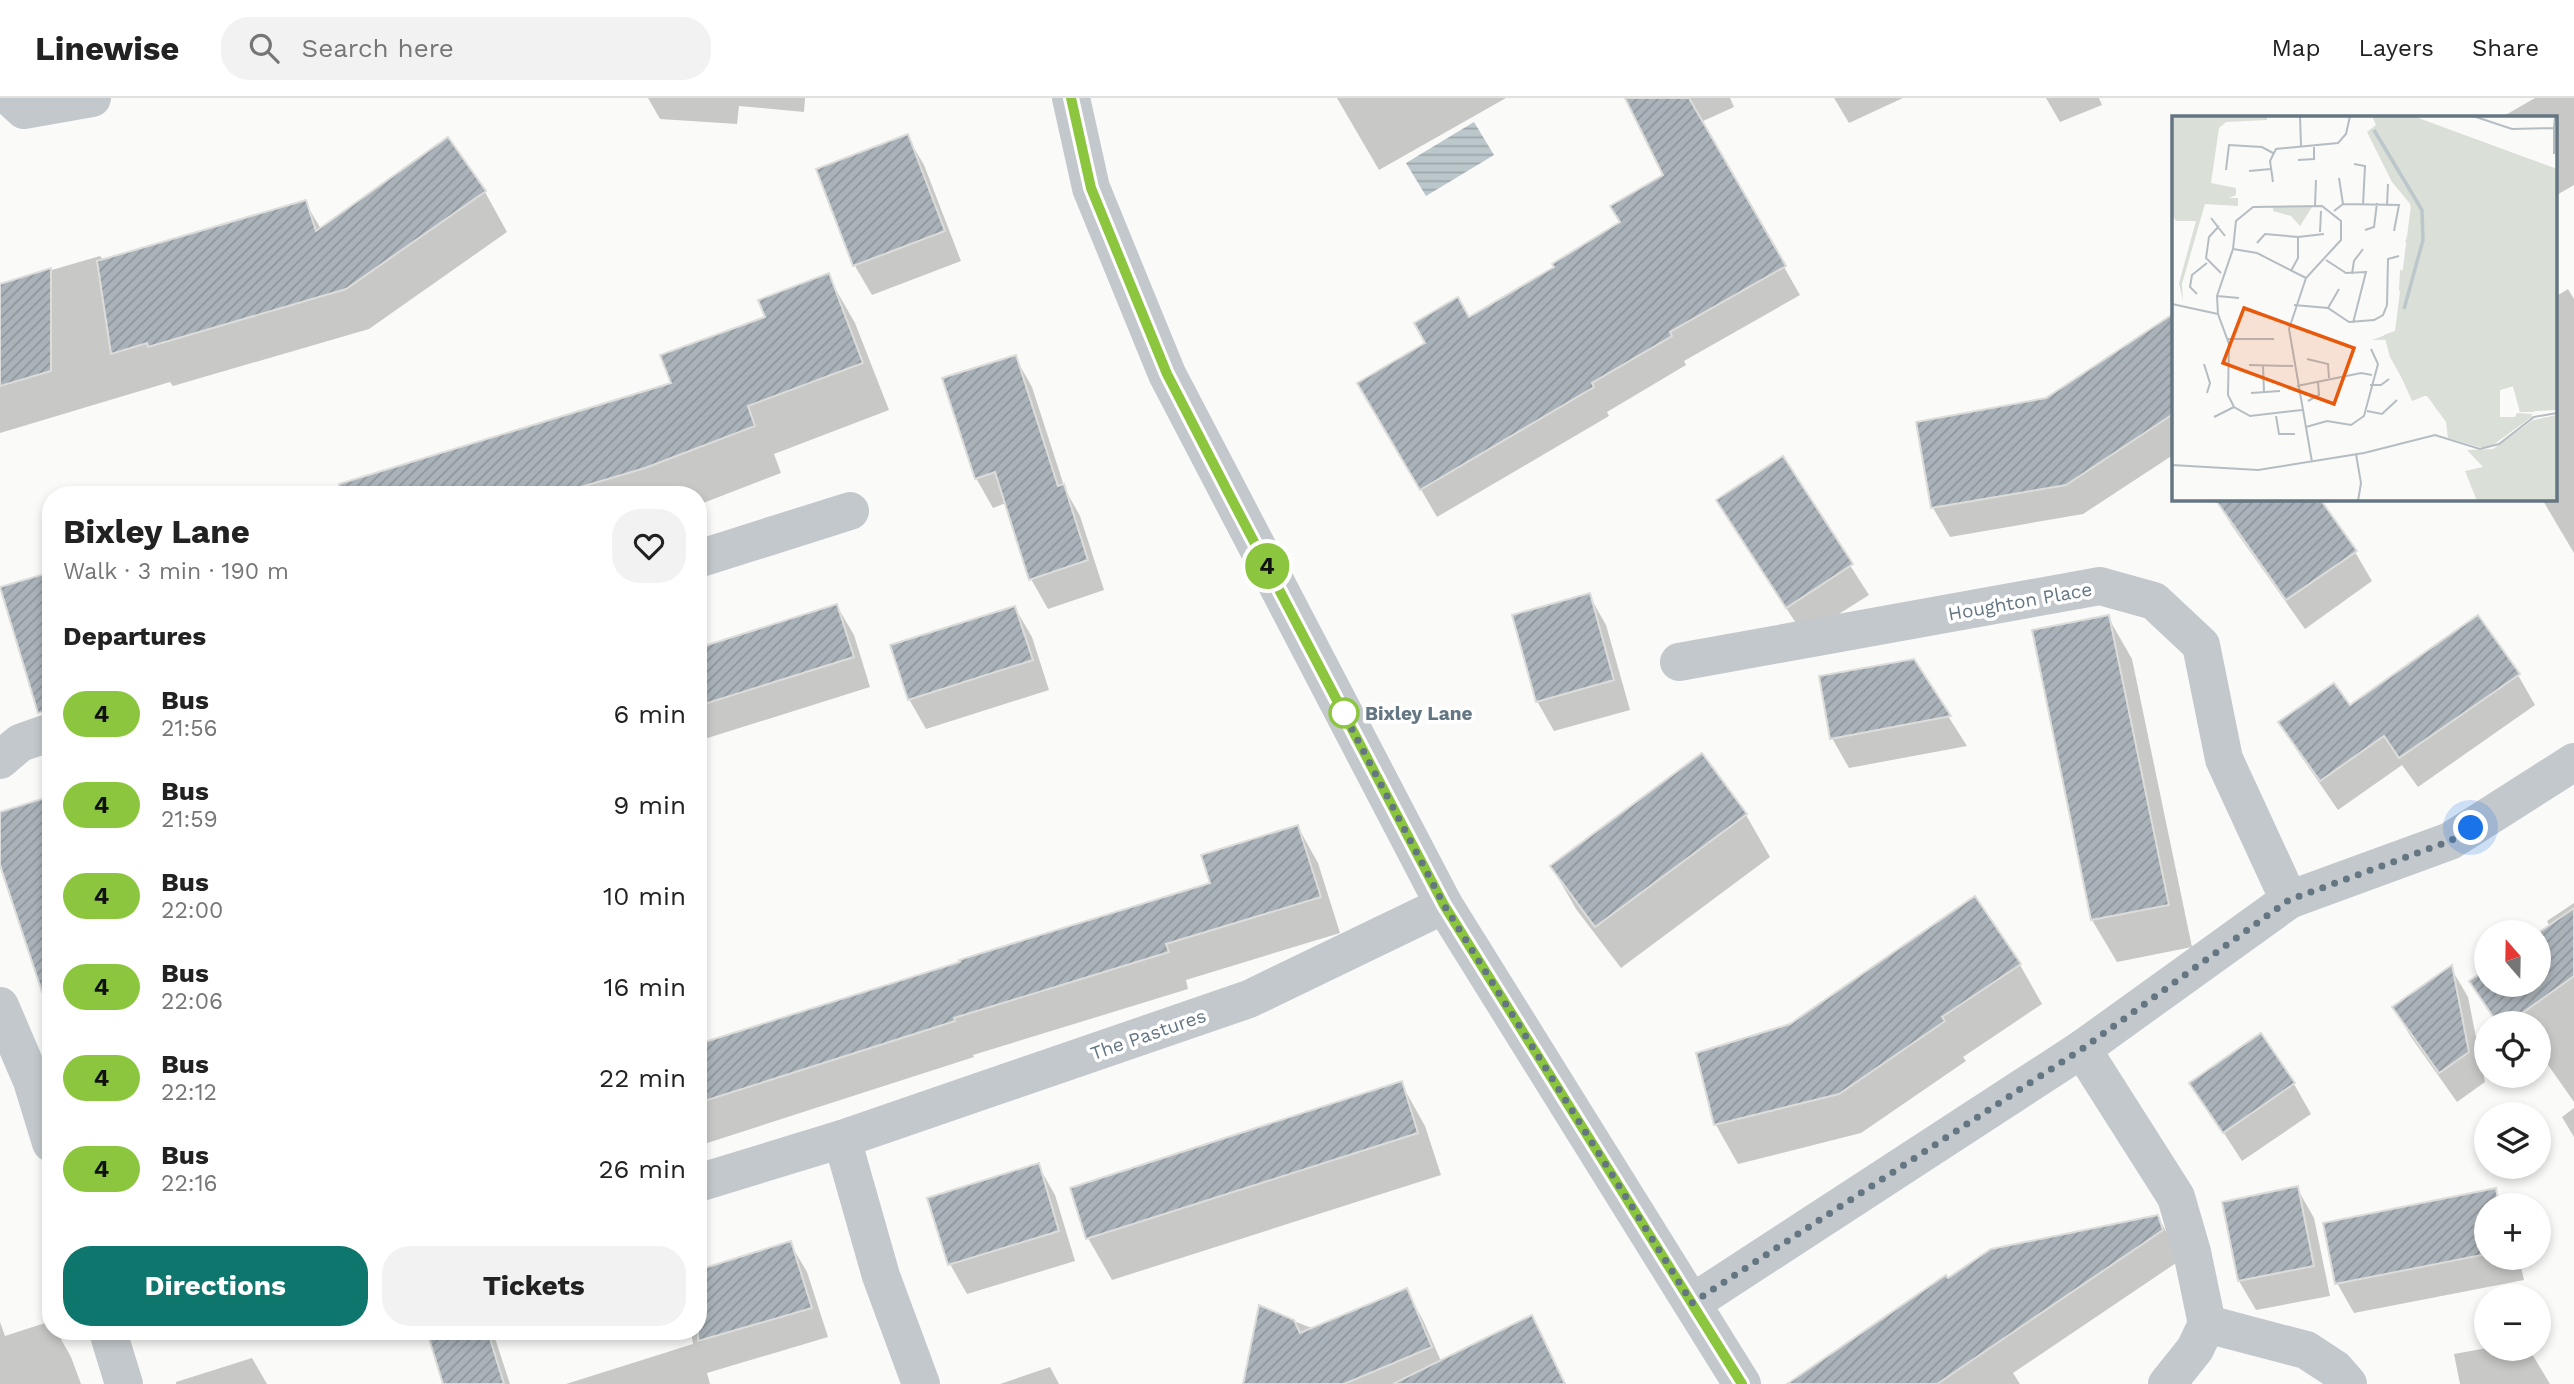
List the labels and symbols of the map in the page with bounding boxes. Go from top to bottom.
inset map [2172,116,2556,500]
line badge: 4 [1244,543,1290,589]
street label: Houghton Place [1946,577,2094,625]
marker: Bixley Lane [1329,698,1359,728]
place label: Bixley Lane [1365,702,1473,725]
your location [2453,810,2488,845]
north arrow [2474,920,2552,998]
street label: The Pastures [1087,1004,1209,1065]

